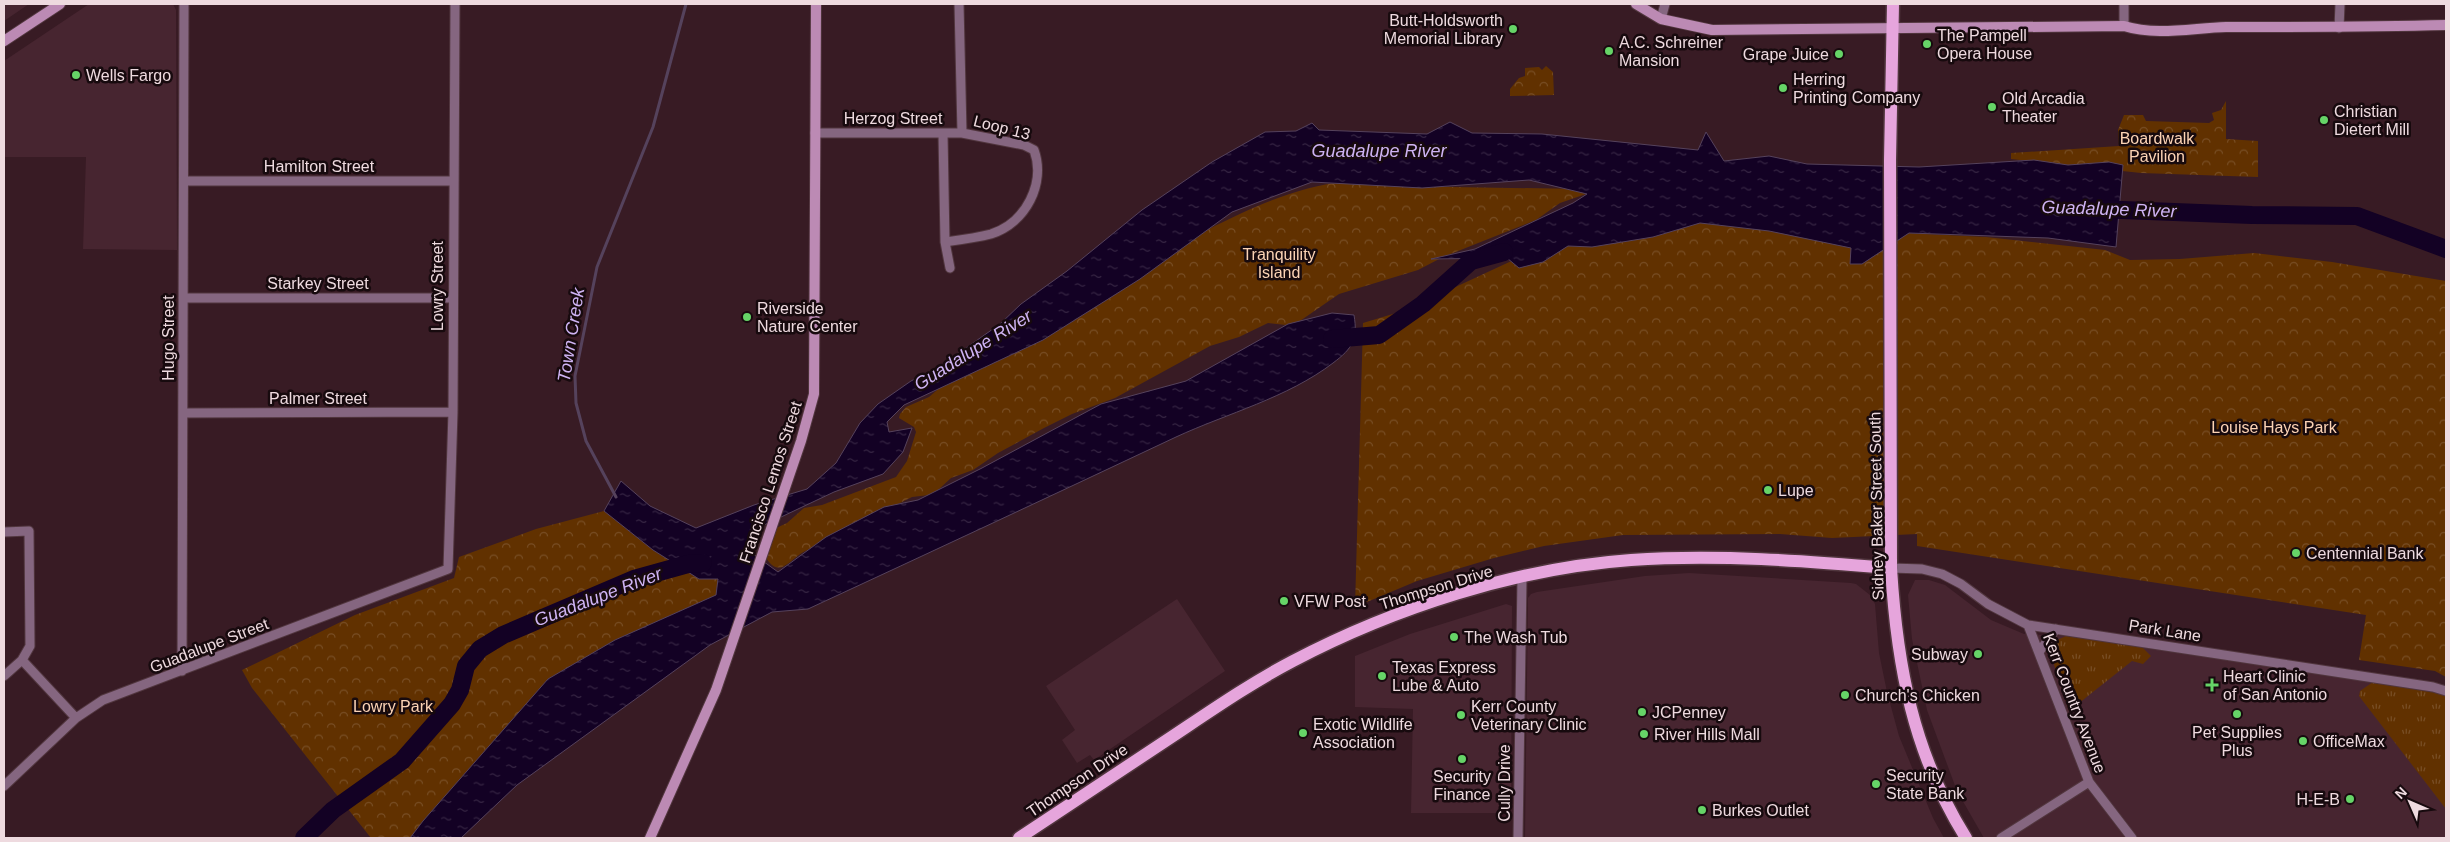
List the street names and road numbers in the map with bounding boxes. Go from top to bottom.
street label: Herzog Street [844,110,943,127]
street label: Loop 13 [972,112,1032,143]
street label: Hamilton Street [264,158,375,175]
street label: Lowry Street [429,241,446,331]
street label: Starkey Street [267,275,369,292]
street label: Hugo Street [160,295,177,381]
street label: Palmer Street [269,390,367,407]
street label: Francisco Lemos Street [736,399,805,565]
street label: Sidney Baker Street South [1866,412,1887,600]
street label: Thompson Drive [1378,562,1495,613]
street label: Guadalupe Street [148,615,271,676]
street label: Park Lane [2128,616,2202,645]
street label: Kerr Country Avenue [2040,631,2109,776]
street label: Thompson Drive [1024,740,1131,820]
street label: Cully Drive [1496,744,1513,822]

